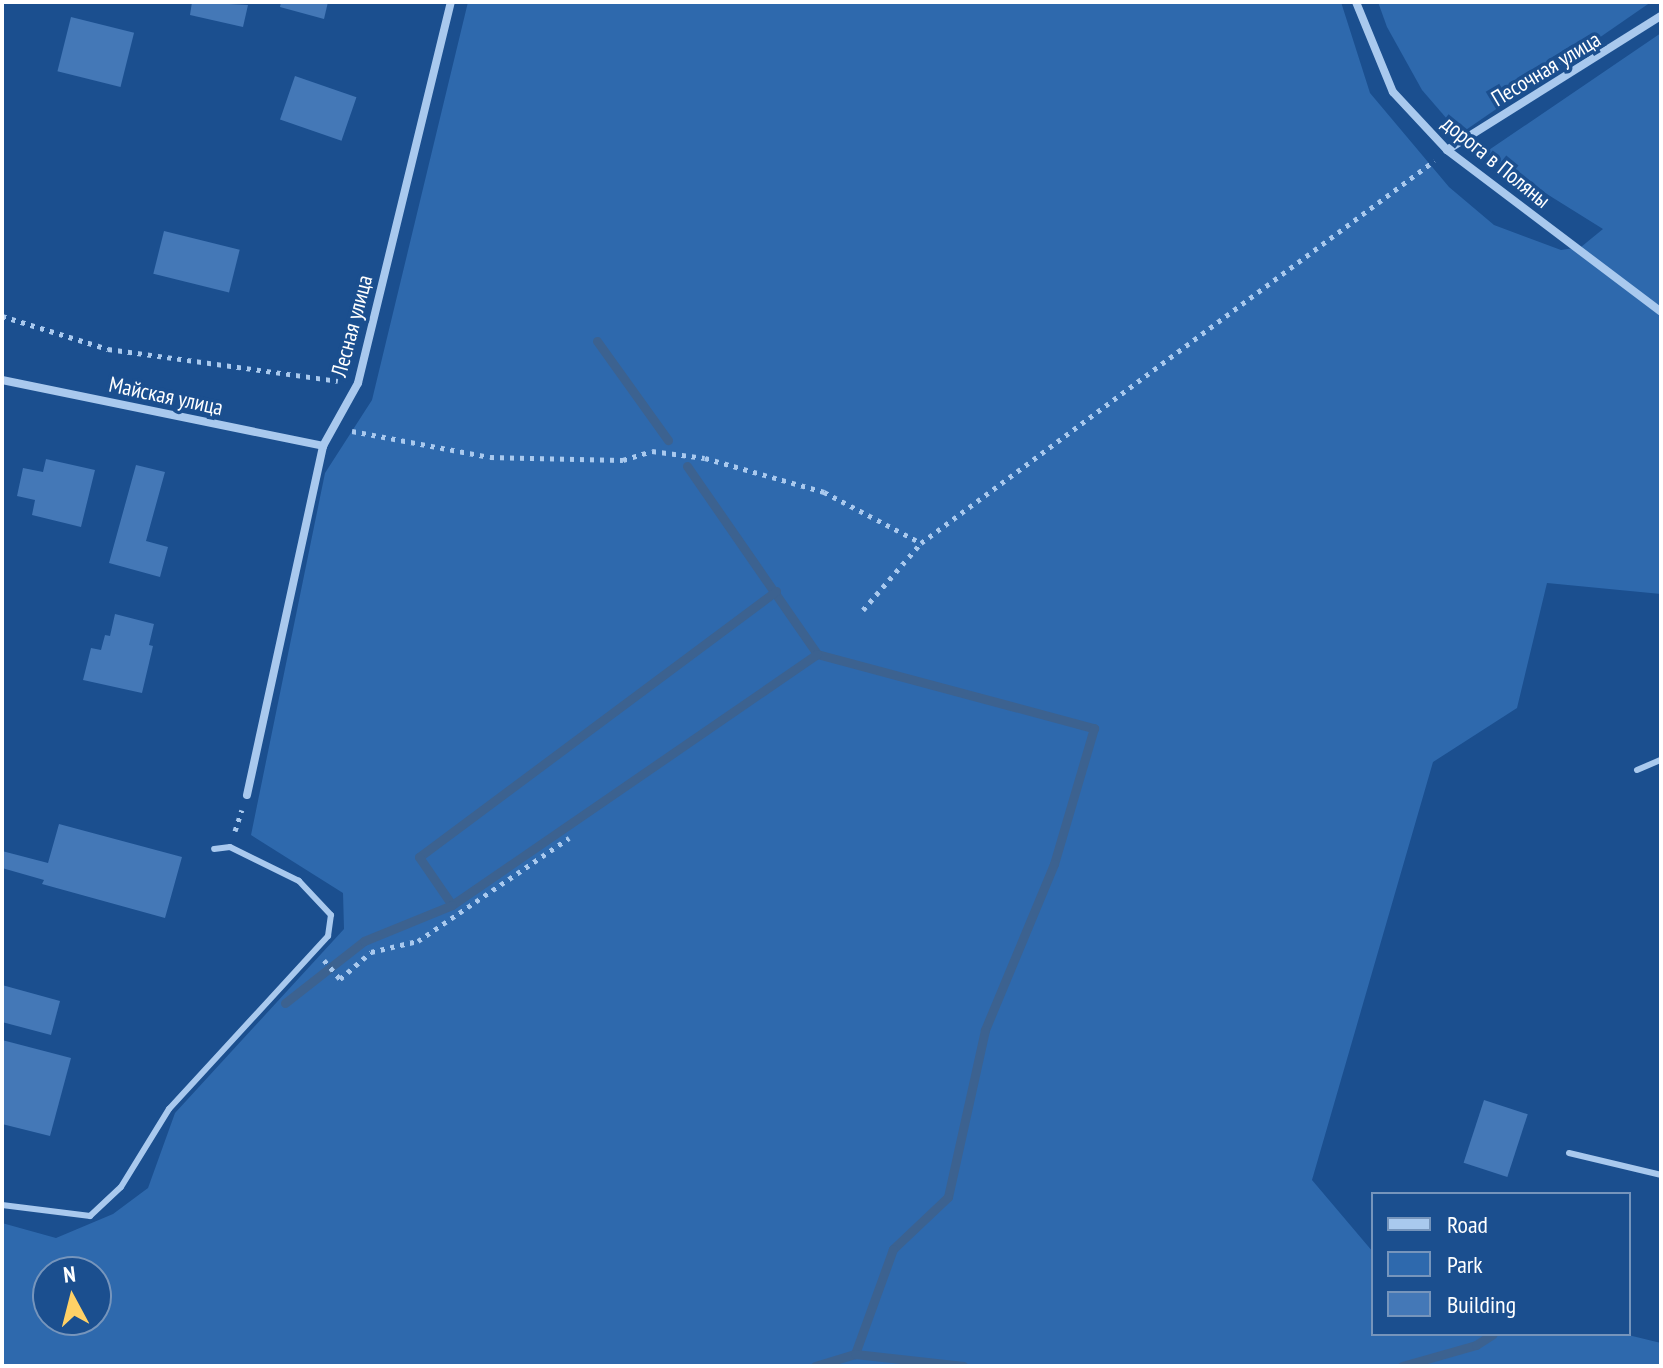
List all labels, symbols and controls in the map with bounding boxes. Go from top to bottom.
street label: Песочная улица [1487,26,1605,112]
street label: дорога в Поляны [1437,110,1555,214]
street label: Лесная улица [326,272,378,380]
street label: Майская улица [107,371,225,421]
legend [1371,1192,1631,1336]
text: Road [1447,1209,1488,1240]
text: Park [1447,1249,1483,1280]
north arrow [32,1256,112,1336]
text: N [62,1260,77,1289]
text: Building [1447,1289,1516,1320]

